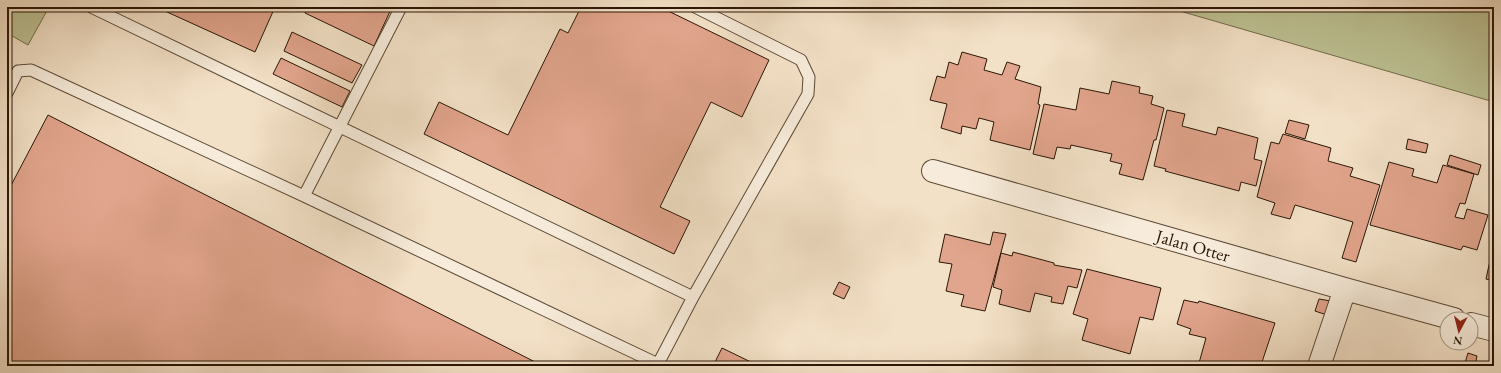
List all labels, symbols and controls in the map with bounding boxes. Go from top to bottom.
street label: Jalan Otter [1152,223,1233,267]
north arrow [1439,311,1479,351]
text: N [1452,333,1463,348]

